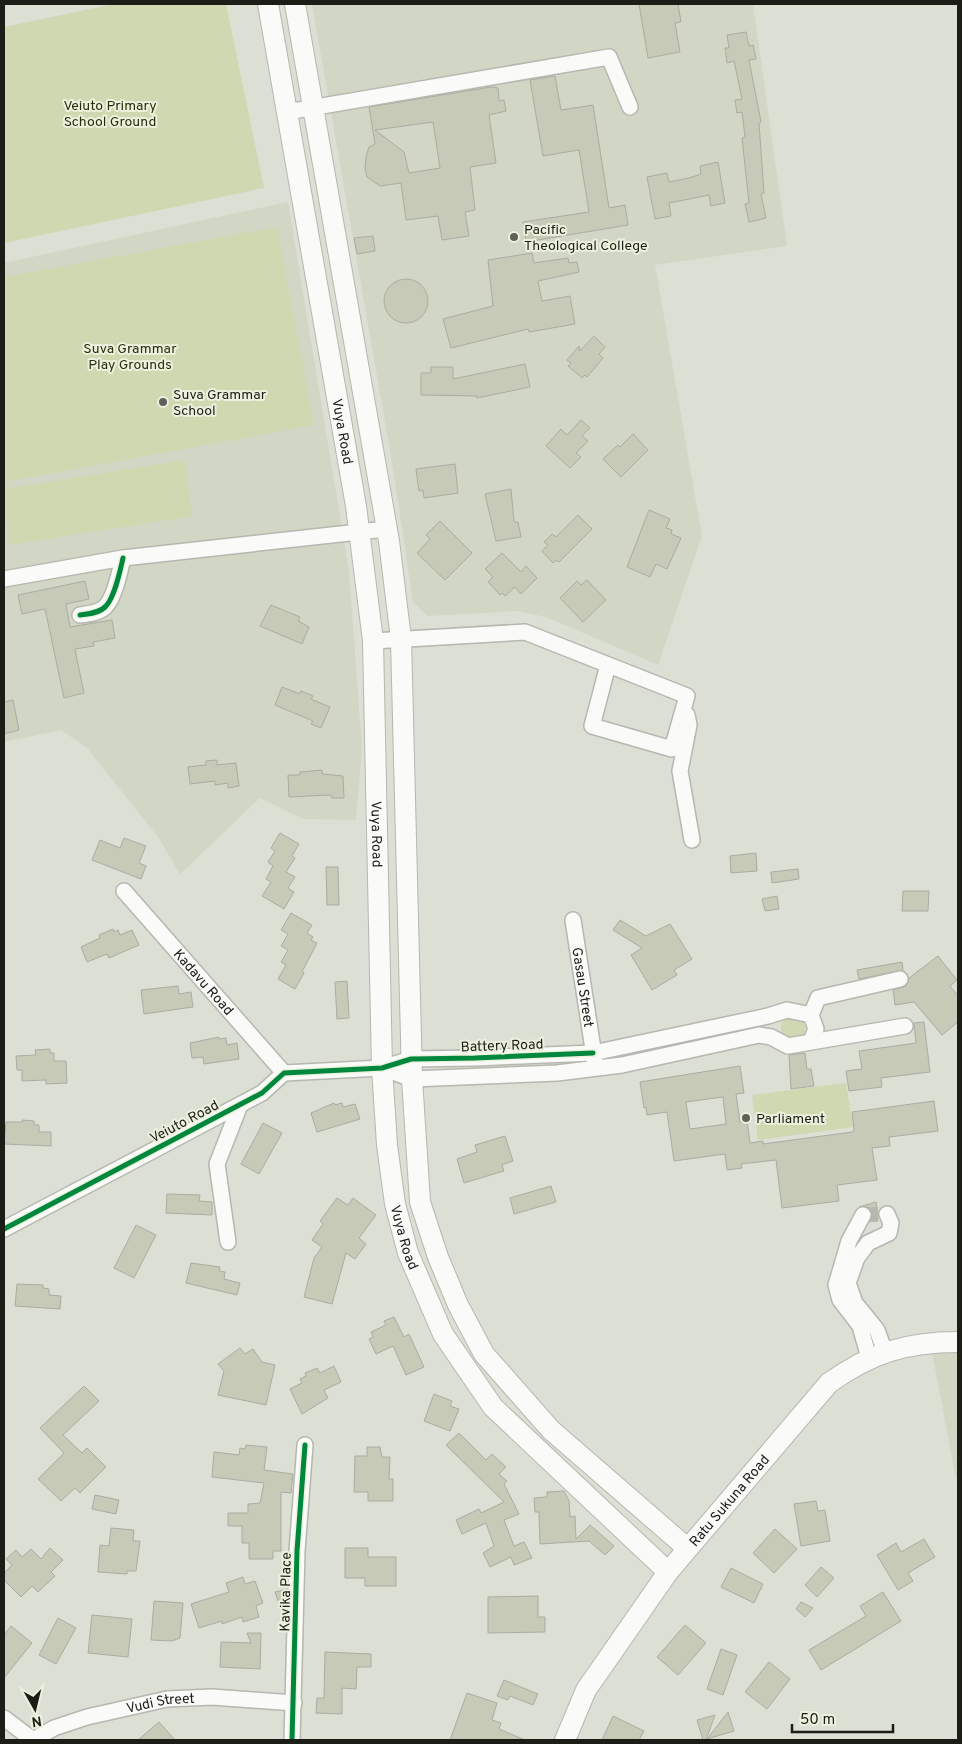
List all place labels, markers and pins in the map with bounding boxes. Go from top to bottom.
place label: Pacific Theological College [524,222,648,255]
marker: Pacific Theological College [508,231,520,243]
place label: Suva Grammar School [173,387,267,420]
marker: Suva Grammar School [157,396,169,408]
place label: Parliament [756,1111,825,1128]
marker: Parliament [740,1112,752,1124]

